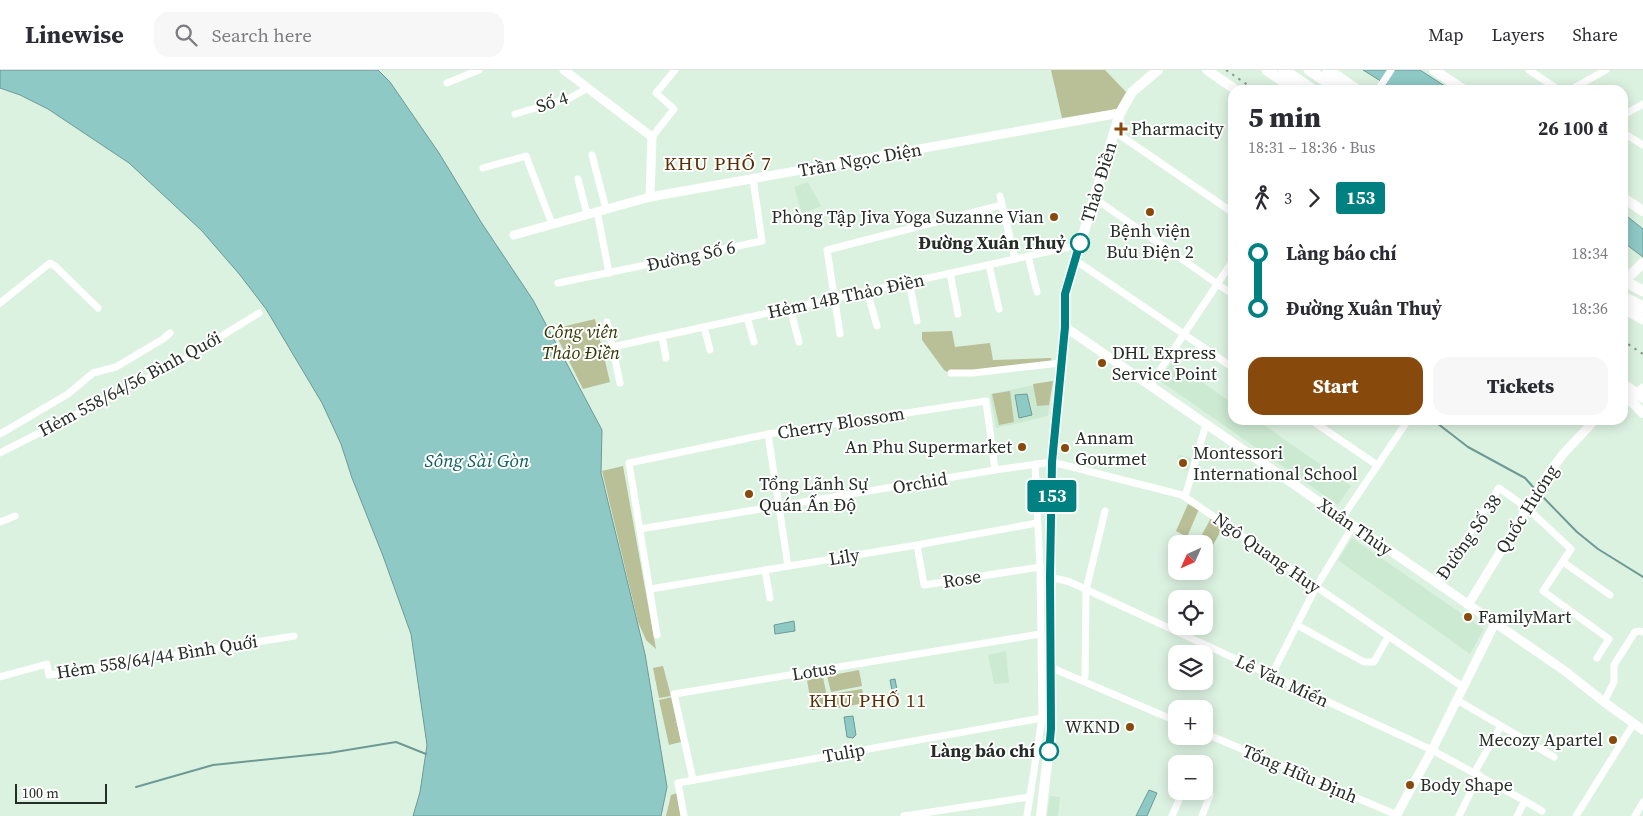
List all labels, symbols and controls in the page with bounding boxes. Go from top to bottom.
search box [154,12,504,57]
text: Linewise [25,18,124,51]
icon: search [172,21,200,49]
text: Search here [212,22,312,48]
text: Map [1428,22,1463,47]
text: Layers [1491,22,1544,47]
text: Share [1572,22,1618,47]
street label: Số 4 [533,85,571,118]
text: 5 min [1248,98,1321,136]
text: 26 100 ₫ [1538,115,1608,141]
place label: Pharmacity [1131,116,1224,141]
marker: Pharmacity [1115,123,1127,135]
street label: Trần Ngọc Diện [796,136,924,183]
text: 18:31 – 18:36 · Bus [1248,136,1376,158]
street label: Thảo Điền [1074,138,1123,225]
district label: KHU PHỐ 7 [664,150,772,176]
icon: walk [1248,184,1276,212]
icon: forward [1300,184,1328,212]
text: 153 [1346,185,1375,210]
text: 3 [1284,187,1292,209]
place label: Phòng Tập Jiva Yoga Suzanne Vian [771,204,1044,229]
marker: Bệnh viện Bưu Điện 2 [1144,206,1156,218]
marker: Phòng Tập Jiva Yoga Suzanne Vian [1048,211,1060,223]
place label: Bệnh viện Bưu Điện 2 [1106,218,1194,264]
place label: Đường Xuân Thuỷ [918,230,1066,255]
marker: Đường Xuân Thuỷ [1070,233,1090,253]
street label: Đường Số 6 [644,234,737,277]
text: Làng báo chí [1286,240,1397,266]
text: 18:34 [1571,242,1608,264]
street label: Hẻm 14B Thảo Điền [765,267,927,324]
text: Đường Xuân Thuỷ [1286,295,1442,321]
text: 18:36 [1571,297,1608,319]
park label: Công viên Thảo Điền [542,319,620,365]
street label: Hẻm 558/64/56 Bình Quới [34,325,225,442]
place label: DHL Express Service Point [1112,340,1217,386]
marker: DHL Express Service Point [1096,357,1108,369]
button: Start [1248,357,1423,415]
button: Tickets [1433,357,1608,415]
street label: Cherry Blossom [776,400,906,445]
place label: Annam Gourmet [1075,425,1146,471]
place label: An Phu Supermarket [845,434,1012,459]
place label: Montessori International School [1193,440,1358,486]
marker: An Phu Supermarket [1016,441,1028,453]
marker: Annam Gourmet [1059,442,1071,454]
water label: Sông Sài Gòn [425,447,530,473]
marker: Montessori International School [1177,457,1189,469]
street label: Quốc Hương [1489,460,1564,558]
street label: Orchid [891,465,949,500]
place label: Tổng Lãnh Sự Quán Ấn Độ [759,471,869,517]
line badge: 153 [1023,480,1081,512]
text: 153 [1037,483,1067,508]
marker: Tổng Lãnh Sự Quán Ấn Độ [743,488,755,500]
street label: Đường Số 38 [1430,489,1507,584]
street label: Xuân Thủy [1313,492,1398,562]
street label: Ngô Quang Huy [1209,506,1327,599]
north arrow [1168,535,1212,580]
map controls [1168,535,1213,800]
street label: Lily [827,542,862,571]
street label: Rose [941,563,983,594]
button: locate [1168,590,1213,635]
place label: FamilyMart [1478,604,1571,629]
marker: FamilyMart [1462,611,1474,623]
street label: Hẻm 558/64/44 Bình Quới [55,628,259,685]
button: layers [1168,645,1213,690]
street label: Lê Văn Miến [1232,648,1333,713]
street label: Lotus [790,655,838,686]
district label: KHU PHỐ 11 [809,687,927,713]
button: + [1168,700,1213,745]
place label: WKND [1065,714,1120,739]
marker: WKND [1124,721,1136,733]
place label: Mecozy Apartel [1479,727,1603,752]
marker: Mecozy Apartel [1607,734,1619,746]
street label: Tulip [821,737,867,768]
place label: Làng báo chí [930,738,1035,763]
street label: Tống Hữu Định [1239,738,1362,809]
marker: Làng báo chí [1039,741,1059,761]
button: − [1168,755,1213,800]
place label: Body Shape [1420,772,1513,797]
marker: Body Shape [1404,779,1416,791]
scale bar [15,781,108,804]
text: 100 m [22,783,59,803]

